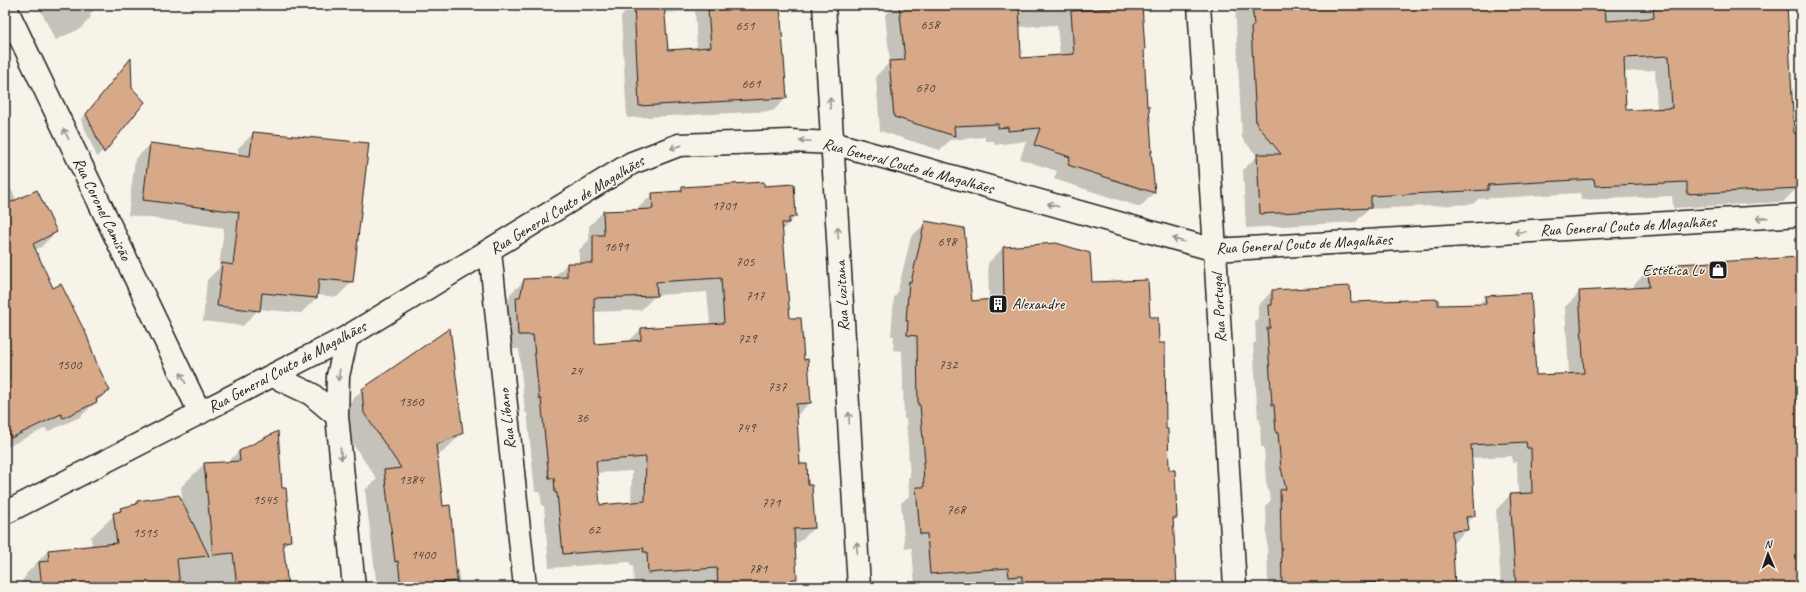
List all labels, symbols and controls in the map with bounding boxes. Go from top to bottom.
house number: 658 [921,16,941,33]
house number: 651 [736,17,755,34]
house number: 661 [742,75,761,92]
house number: 670 [916,79,936,96]
one-way arrow [827,97,834,110]
one-way arrow [62,129,69,141]
street label: Rua General Couto de Magalhães [820,134,997,199]
one-way arrow [799,138,812,145]
one-way arrow [669,144,682,151]
street label: Rua General Couto de Magalhães [486,150,649,259]
street label: Rua Coronel Camisão [68,154,136,265]
house number: 1701 [711,197,737,214]
one-way arrow [1046,201,1059,208]
street label: Rua General Couto de Magalhães [1540,211,1718,241]
one-way arrow [1756,214,1769,221]
one-way arrow [834,227,842,240]
one-way arrow [1514,228,1527,236]
street label: Rua General Couto de Magalhães [1216,229,1394,259]
house number: 698 [938,233,958,250]
one-way arrow [1172,236,1185,243]
house number: 1691 [603,238,629,255]
house number: 705 [736,253,755,270]
street label: Rua Luzitana [830,259,854,332]
shop icon: Estética Lu [1707,259,1729,281]
place label: Estética Lu [1643,260,1705,280]
street label: Rua Portugal [1207,270,1231,343]
house number: 717 [746,287,765,304]
building icon: Alexandre [987,293,1009,315]
place label: Alexandre [1012,294,1066,314]
street label: Rua General Couto de Magalhães [205,316,371,417]
house number: 729 [738,330,758,347]
house number: 1500 [56,356,83,373]
house number: 732 [939,356,959,373]
house number: 24 [570,362,584,379]
one-way arrow [335,368,343,381]
one-way arrow [179,372,186,384]
house number: 737 [768,378,787,395]
street label: Rua Líbano [494,385,520,450]
house number: 1360 [398,393,425,410]
house number: 36 [576,409,589,426]
one-way arrow [846,412,853,425]
house number: 749 [737,419,757,436]
one-way arrow [337,447,344,460]
house number: 1384 [398,471,425,488]
house number: 1545 [252,491,278,508]
house number: 771 [762,494,781,511]
house number: 768 [947,501,967,518]
house number: 62 [588,521,602,538]
house number: 1515 [132,524,158,541]
north arrow [1748,534,1788,574]
text: N [1764,537,1773,551]
one-way arrow [853,542,861,555]
house number: 1400 [410,546,437,563]
house number: 781 [749,560,768,577]

